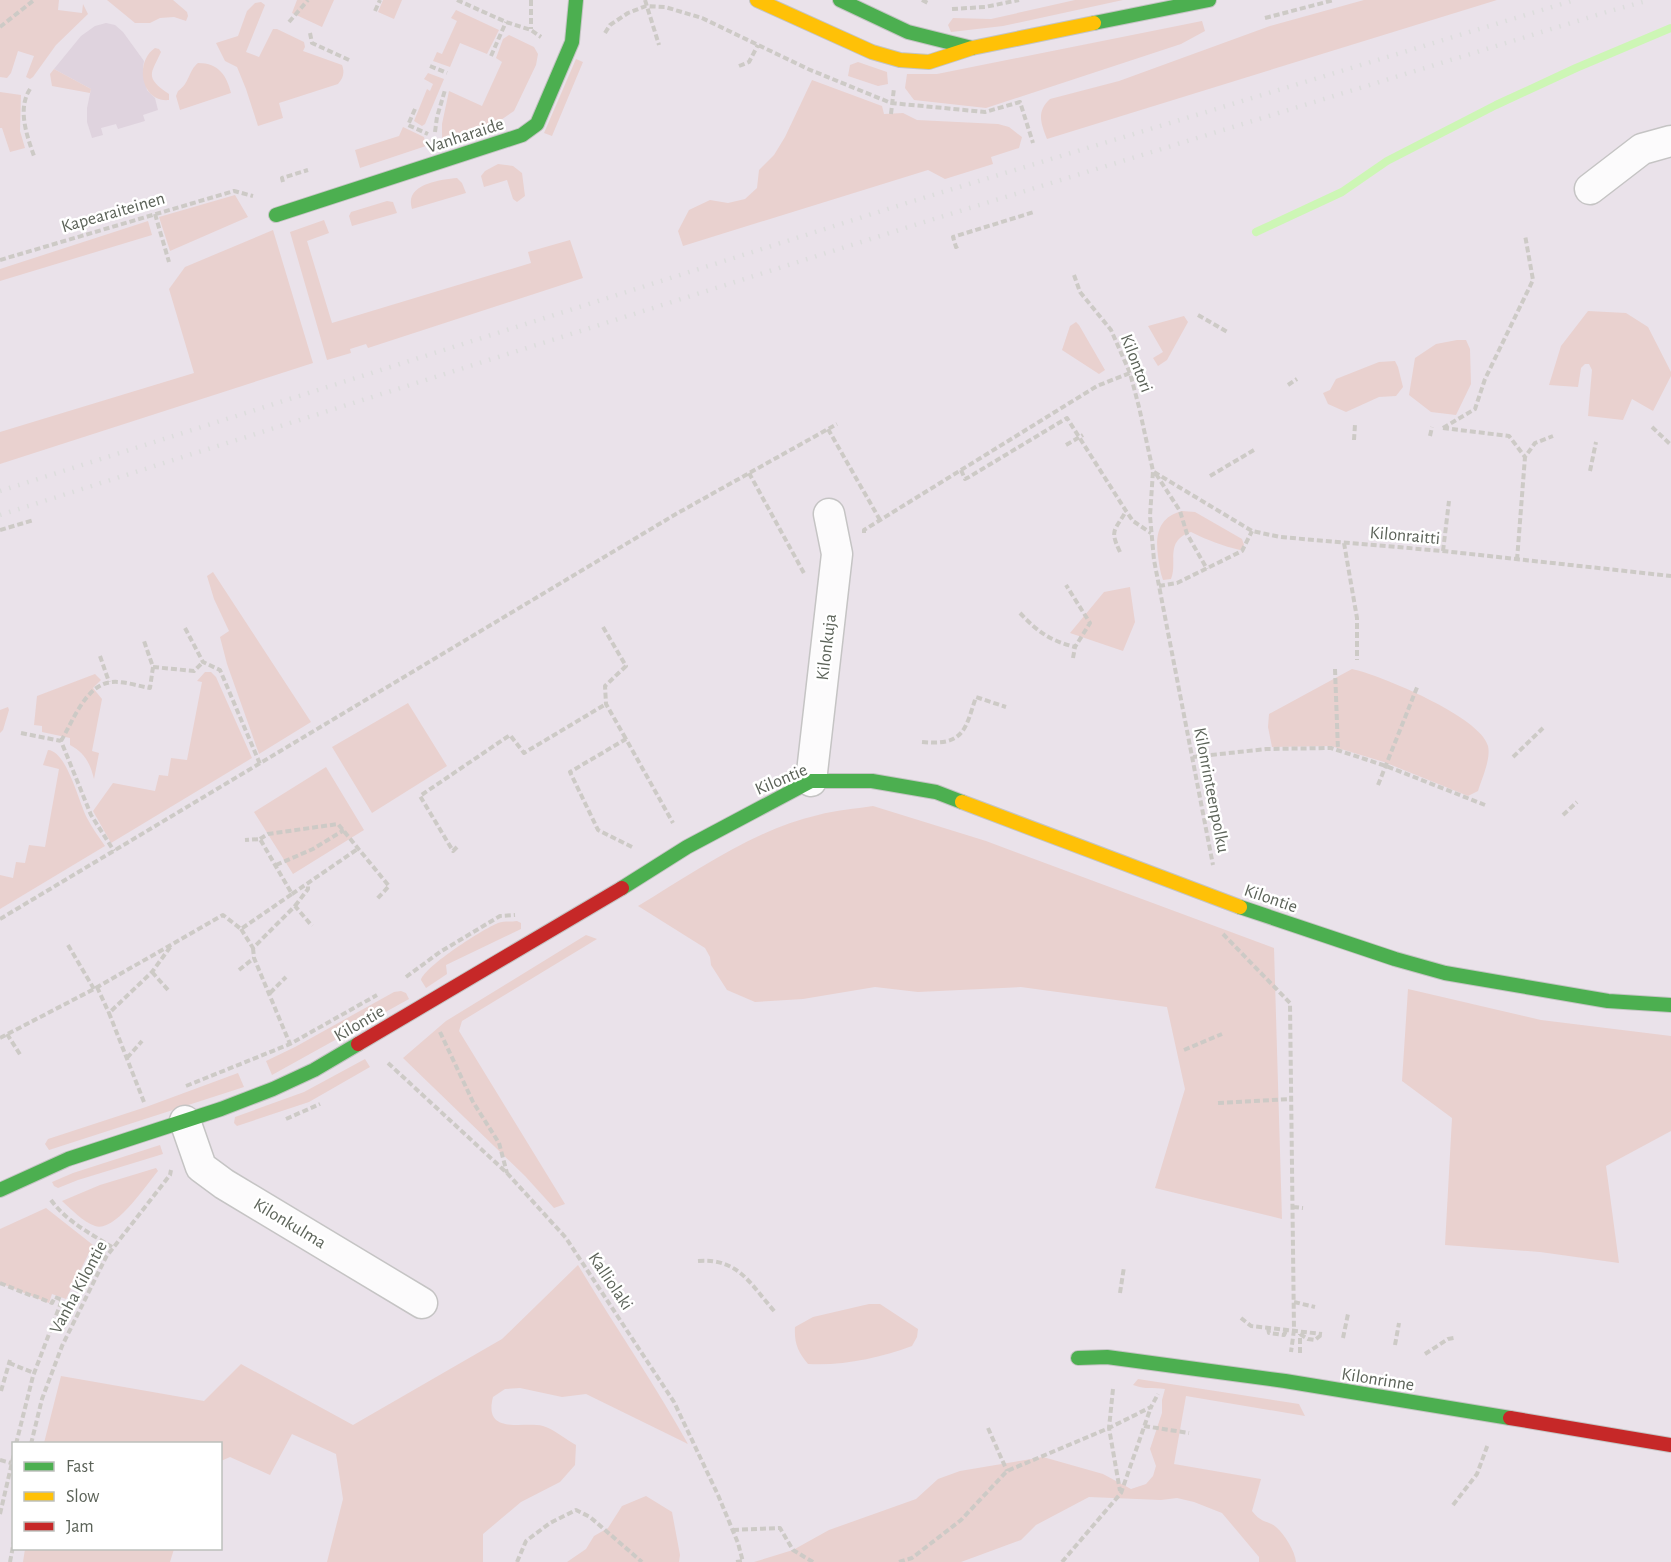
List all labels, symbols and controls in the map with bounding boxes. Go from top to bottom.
street label: Vanharaide [424,115,506,157]
street label: Kapearaiteinen [59,190,167,236]
street label: Kilontori [1117,332,1155,395]
street label: Kilonraitti [1369,524,1441,548]
street label: Kilonkuja [814,613,840,682]
street label: Kilonrinteenpolku [1190,726,1232,854]
street label: Kilontie [753,761,810,799]
street label: Kilontie [1242,881,1300,916]
street label: Kilontie [331,1002,388,1045]
street label: Kilonkulma [250,1195,329,1252]
street label: Vanha Kilontie [47,1238,111,1337]
street label: Kalliolaki [584,1249,636,1314]
street label: Kilonrinne [1340,1365,1415,1395]
legend [12,1442,222,1550]
text: Fast [66,1458,94,1476]
text: Slow [66,1488,99,1506]
text: Jam [66,1518,94,1536]

